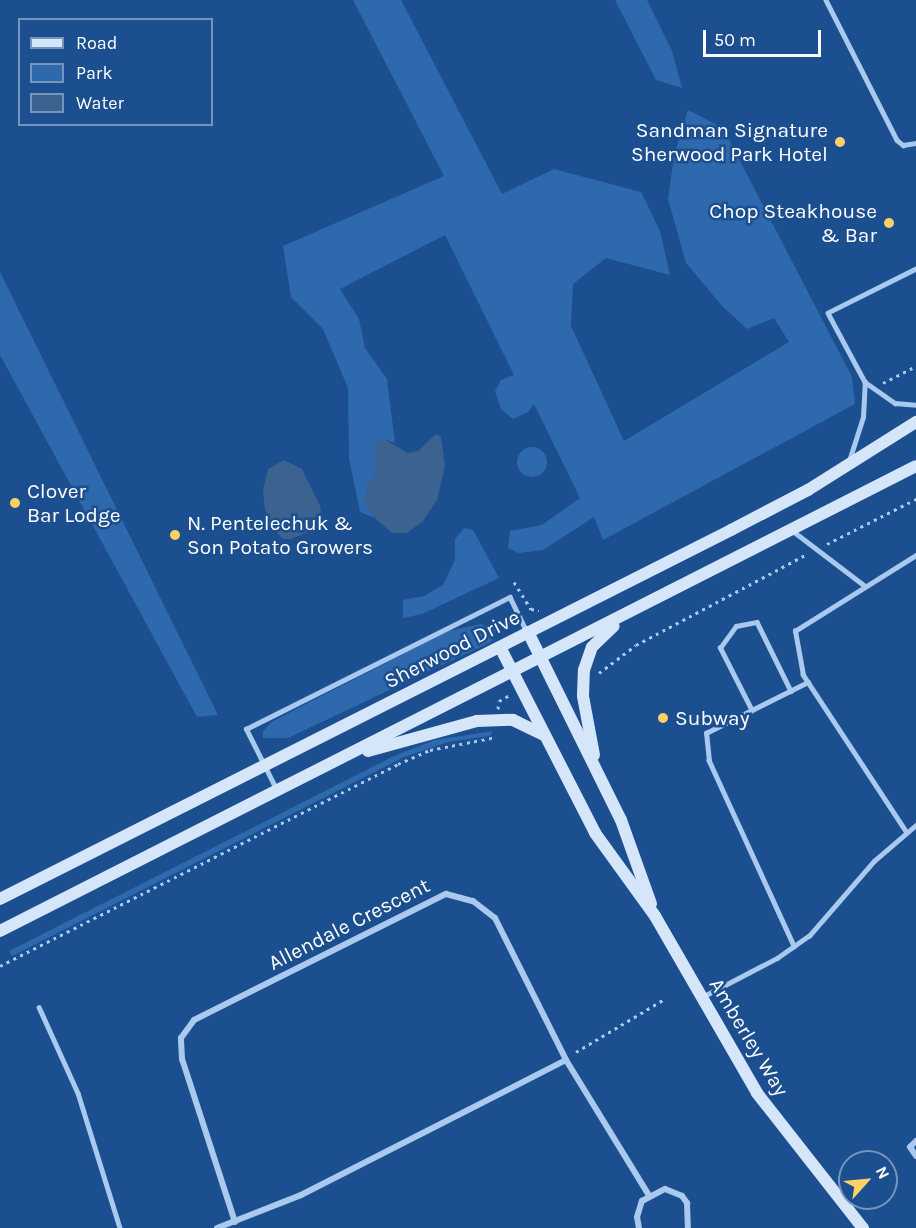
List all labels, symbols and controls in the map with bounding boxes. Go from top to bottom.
legend [18,18,213,126]
scale bar [706,18,824,56]
text: 50 m [714,29,756,51]
text: Road [76,32,117,54]
text: Park [76,62,113,84]
text: Water [76,92,124,114]
place label: Sandman Signature Sherwood Park Hotel [631,117,828,167]
marker: Sandman Signature Sherwood Park Hotel [833,135,847,149]
place label: Chop Steakhouse & Bar [709,198,877,248]
marker: Chop Steakhouse & Bar [882,216,896,230]
place label: Clover Bar Lodge [27,478,121,528]
marker: Clover Bar Lodge [8,496,22,510]
place label: N. Pentelechuk & Son Potato Growers [187,510,373,560]
marker: N. Pentelechuk & Son Potato Growers [168,528,182,542]
street label: Sherwood Drive [380,604,524,694]
place label: Subway [675,705,749,731]
marker: Subway [656,711,670,725]
street label: Allendale Crescent [264,873,434,975]
street label: Amberley Way [704,973,794,1101]
north arrow [838,1150,898,1210]
text: N [872,1163,894,1182]

